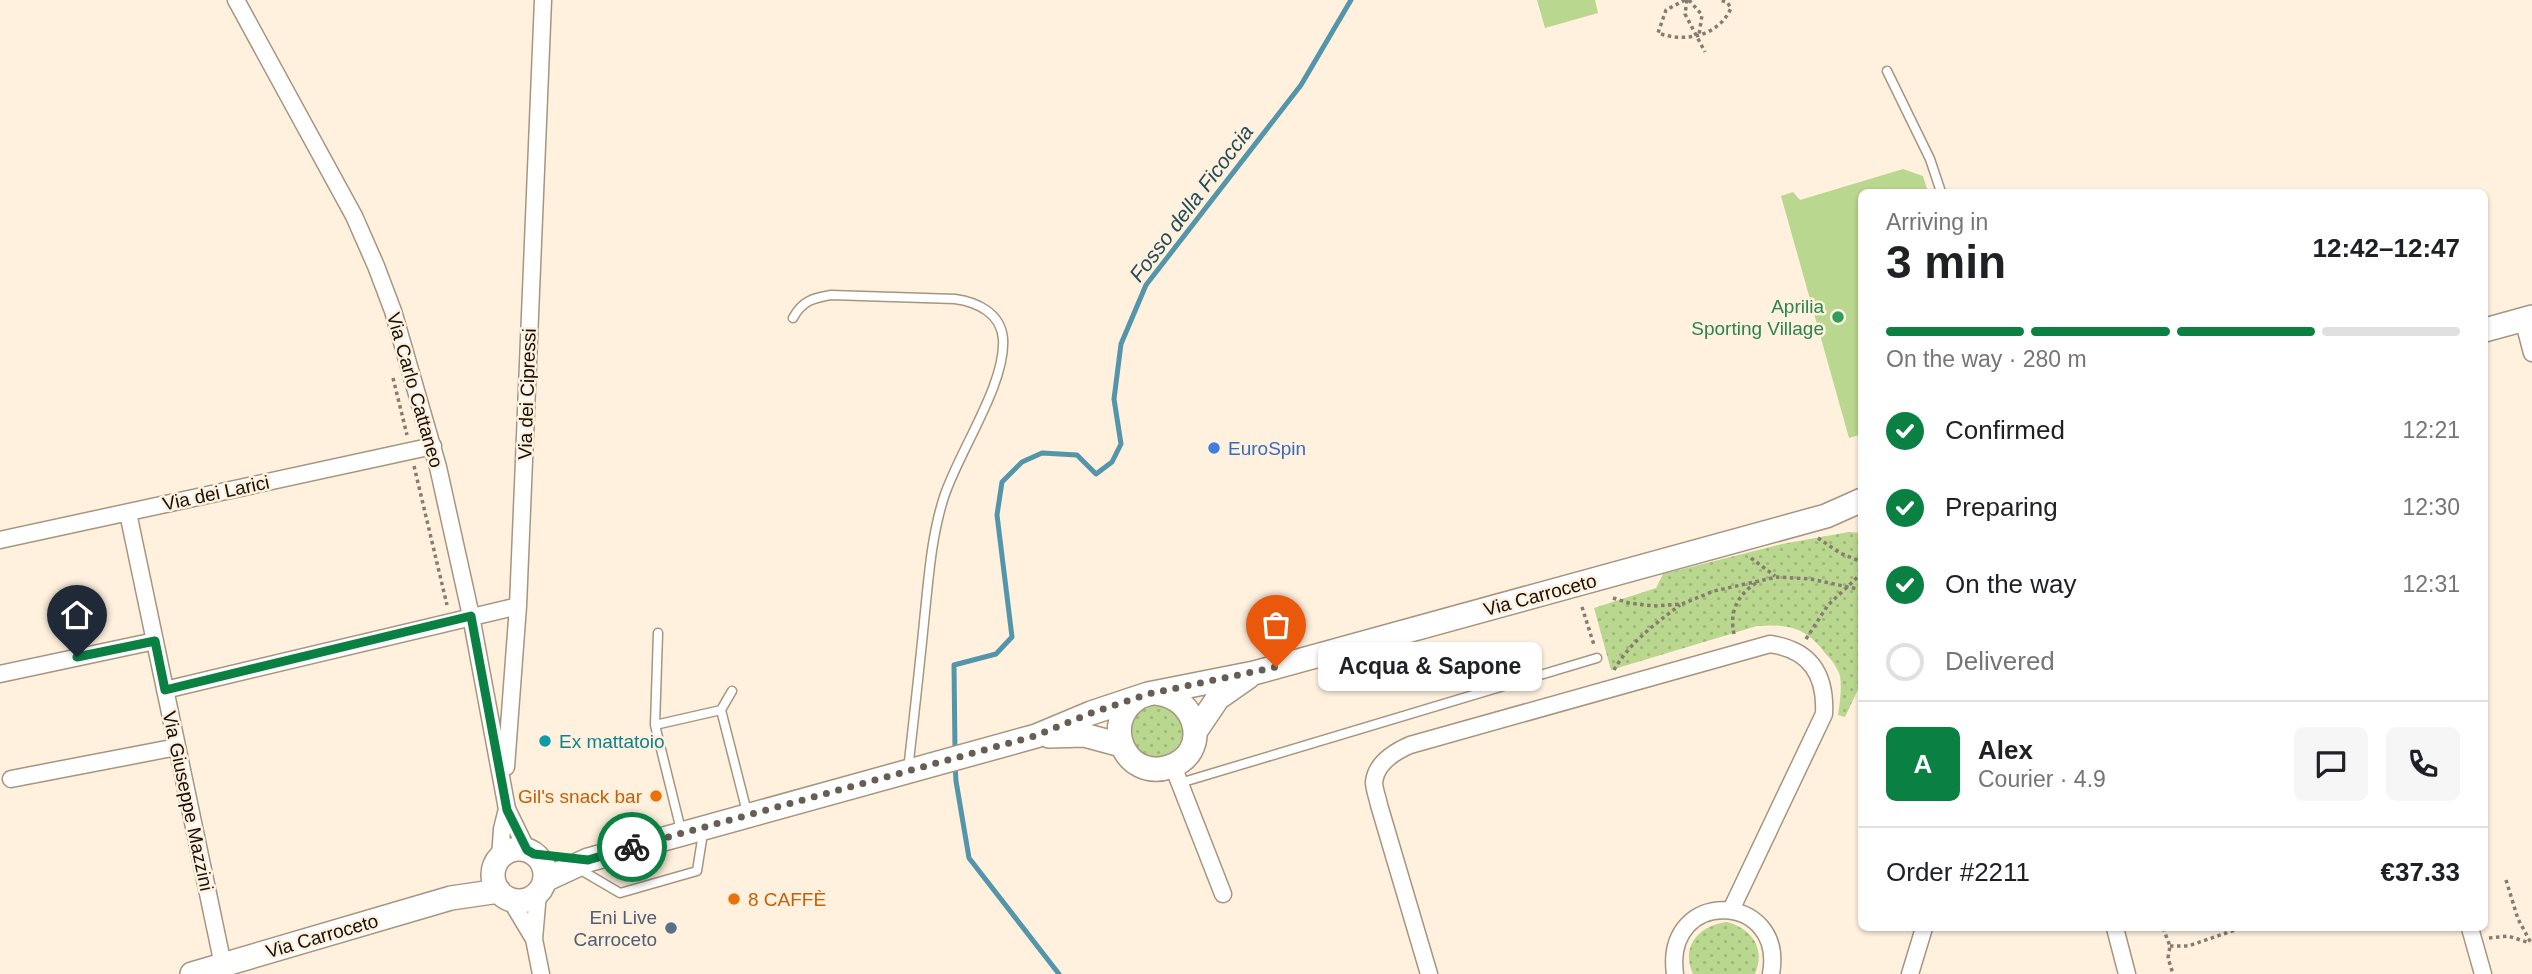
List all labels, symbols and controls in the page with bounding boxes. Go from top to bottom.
water label: Fosso della Ficoccia [1125,120,1257,286]
text: Arriving in [1886,209,1988,235]
text: 12:42–12:47 [2313,233,2460,263]
text: 3 min [1886,236,2006,288]
place label: Aprilia Sporting Village [1691,296,1824,339]
marker: Aprilia Sporting Village [1830,309,1846,325]
street label: Via Carlo Cattaneo [383,310,447,470]
street label: Via dei Cipressi [514,328,540,460]
text: On the way · 280 m [1886,346,2087,372]
icon: check [1886,412,1924,450]
text: Confirmed [1945,415,2065,445]
text: 12:21 [2402,417,2460,443]
place label: EuroSpin [1228,438,1306,459]
marker: EuroSpin [1206,440,1222,456]
street label: Via dei Larici [161,471,271,515]
icon: check [1886,489,1924,527]
text: Preparing [1945,492,2058,522]
text: 12:30 [2402,494,2460,520]
icon: check [1886,566,1924,604]
text: On the way [1945,569,2077,599]
street label: Via Carroceto [1481,570,1599,620]
text: 12:31 [2402,571,2460,597]
pin [47,585,107,657]
pin [1246,595,1306,667]
icon: home [58,596,96,634]
icon: bag [1257,606,1295,644]
callout: Acqua & Sapone [1318,642,1542,692]
text: Delivered [1945,646,2055,676]
text: Acqua & Sapone [1339,653,1521,679]
street label: Via Giuseppe Mazzini [159,709,217,893]
button: chat [2294,727,2368,801]
button: phone [2386,727,2460,801]
place label: Ex mattatoio [559,731,665,752]
marker: Ex mattatoio [537,733,553,749]
text: Alex [1978,735,2033,765]
text: A [1914,749,1932,779]
text: Courier · 4.9 [1978,766,2106,792]
place label: Gil's snack bar [518,786,643,807]
marker: Gil's snack bar [648,788,664,804]
courier [597,812,667,882]
icon: bike [613,828,651,866]
text: Order #2211 [1886,857,2030,887]
text: €37.33 [2380,857,2460,887]
place label: 8 CAFFÈ [748,889,826,910]
marker: 8 CAFFÈ [726,891,742,907]
place label: Eni Live Carroceto [574,907,657,950]
street label: Via Carroceto [263,910,381,962]
marker: Eni Live Carroceto [663,920,679,936]

